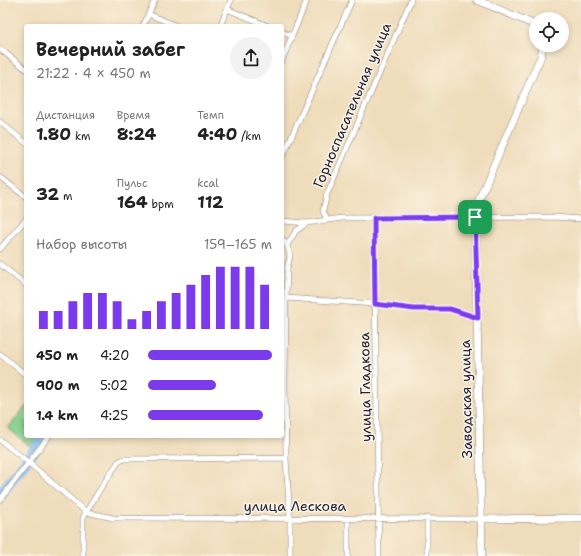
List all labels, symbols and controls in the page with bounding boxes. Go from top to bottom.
map controls [529,12,569,52]
button: locate [529,12,569,52]
street label: Горноспасательная улица [309,19,395,190]
button: share [230,37,272,79]
text: Вечерний забег [36,38,185,62]
text: 21:22 · 4 × 450 m [36,65,151,82]
text: Дистанция [36,108,95,123]
text: Время [117,108,150,123]
text: Темп [197,108,224,123]
text: 1.80 [36,123,71,145]
text: 8:24 [117,123,156,145]
text: 4:40 [197,123,238,145]
text: km [71,129,91,144]
text: /km [238,129,261,144]
text: Пульс [117,176,148,191]
text: kcal [197,176,219,191]
text: 32 [36,183,59,205]
text: m [59,189,72,204]
text: 164 [117,191,148,213]
text: 112 [197,191,224,213]
text: bpm [148,197,174,212]
pin [458,200,492,234]
icon: arrive [464,206,486,228]
text: Набор высоты [36,236,127,253]
text: 159–165 m [204,236,272,253]
street label: улица Гладкова [355,332,375,442]
street label: Заводская улица [456,339,476,458]
text: 450 m [36,347,78,364]
text: 4:20 [100,347,129,364]
text: 900 m [36,377,79,394]
text: 5:02 [100,377,128,394]
text: 1.4 km [36,407,78,424]
text: 4:25 [100,407,128,424]
street label: улица Лескова [244,497,347,515]

